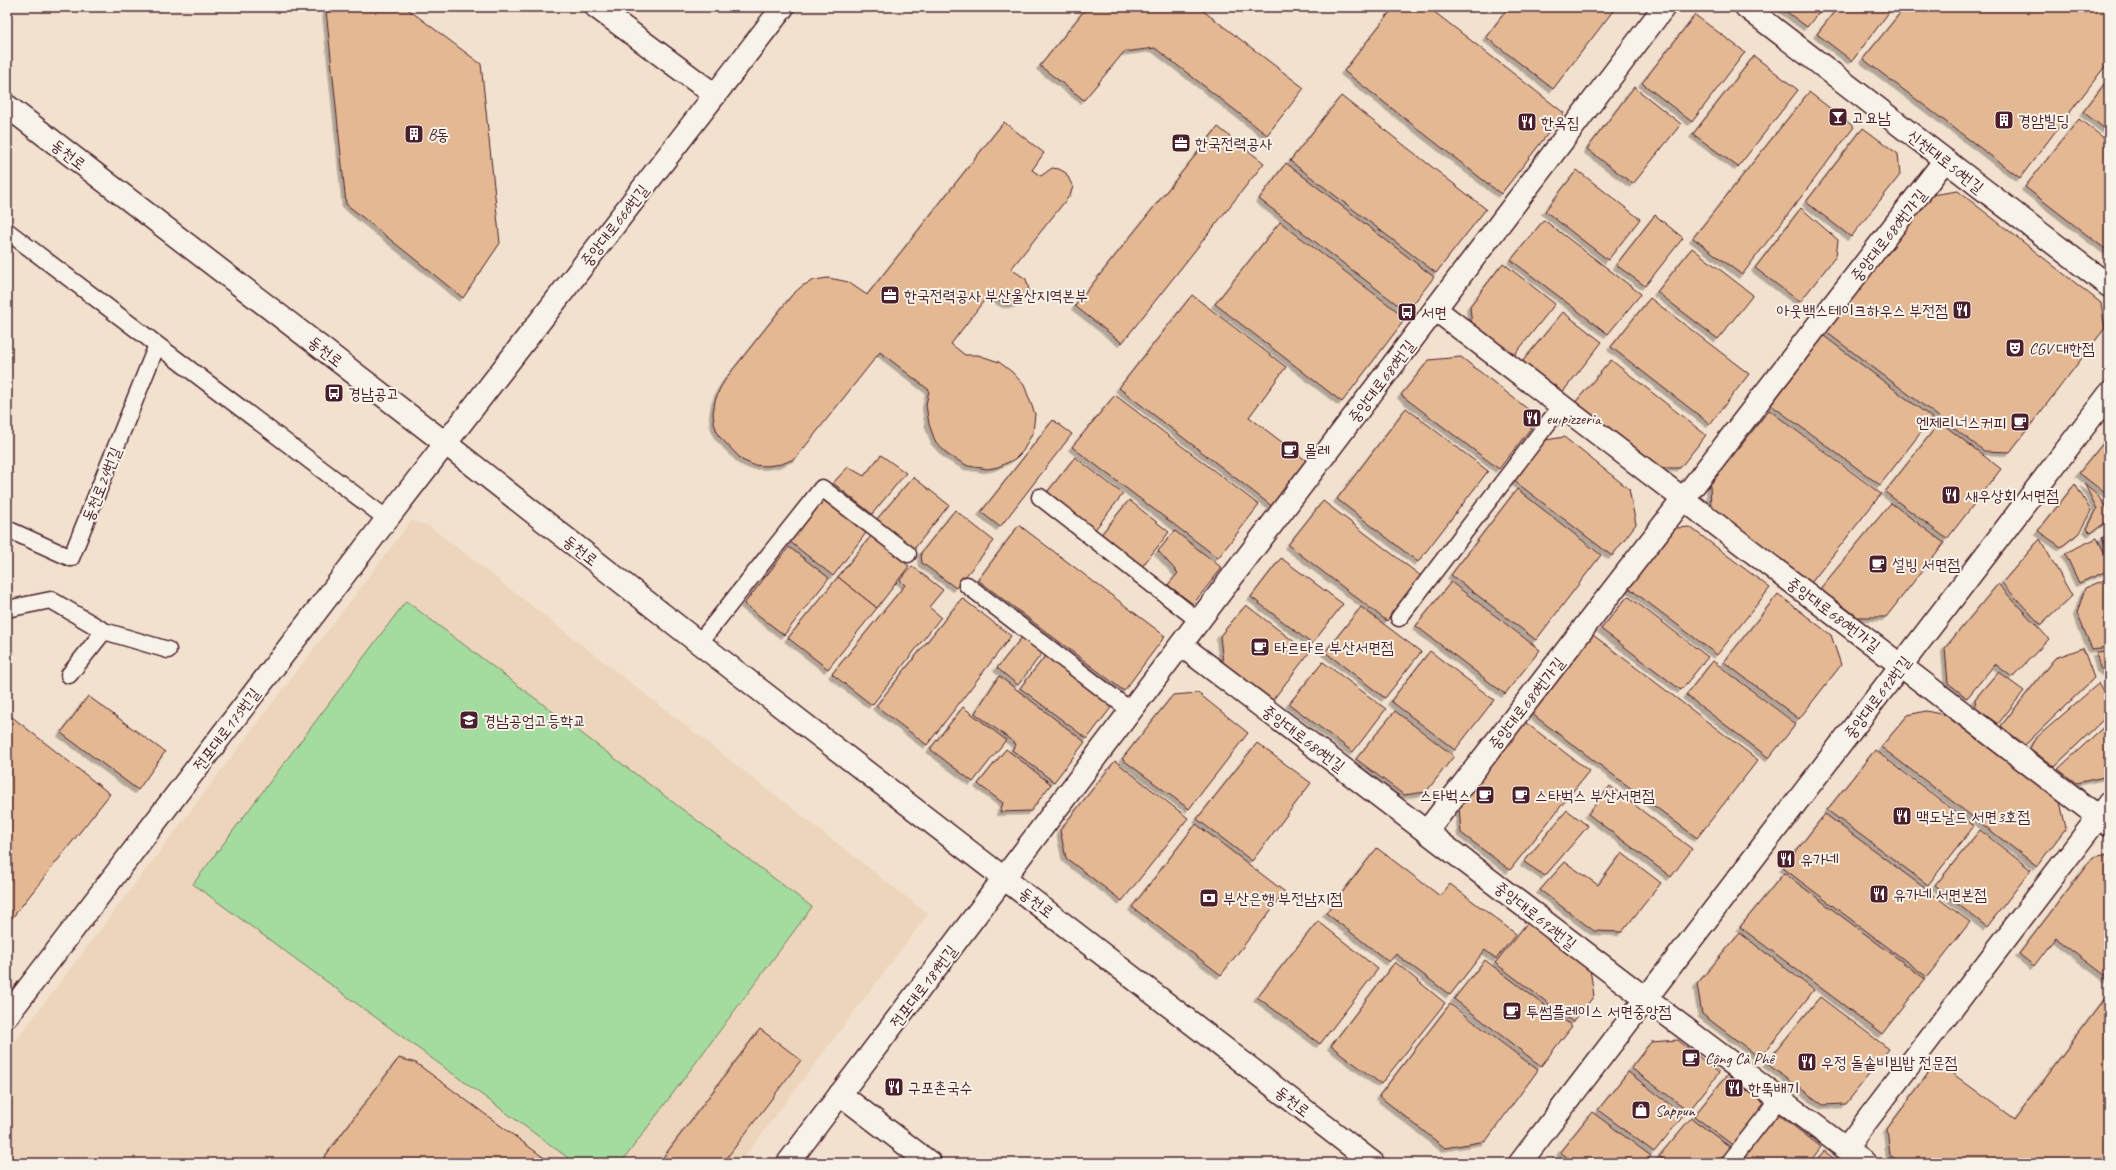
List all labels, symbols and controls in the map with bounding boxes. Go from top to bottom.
bar icon: 고요남 [1827,106,1849,128]
place label: 고요남 [1852,108,1891,128]
building icon: 경암빌딩 [1993,109,2015,131]
restaurant icon: 한옥집 [1516,111,1538,133]
place label: 경암빌딩 [2018,111,2070,131]
place label: 한옥집 [1541,113,1580,133]
building icon: B동 [403,123,425,145]
place label: B동 [428,125,449,145]
street label: 신천대로50번길 [1903,126,1988,198]
office icon: 한국전력공사 [1170,132,1192,154]
place label: 한국전력공사 [1195,134,1272,154]
street label: 동천로 [47,135,90,175]
street label: 중앙대로666번길 [576,180,653,271]
street label: 중앙대로680번가길 [1847,185,1931,286]
office icon: 한국전력공사 부산울산지역본부 [879,284,901,306]
place label: 한국전력공사 부산울산지역본부 [904,286,1088,306]
restaurant icon: 아웃백스테이크하우스 부전점 [1951,299,1973,321]
bus stop icon: 서면 [1396,301,1418,323]
place label: 아웃백스테이크하우스 부전점 [1777,301,1948,321]
place label: 서면 [1421,303,1447,323]
street label: 동천로 [304,332,347,372]
street label: 중앙대로680번길 [1344,336,1420,427]
theatre icon: CGV 대한점 [2004,337,2026,359]
place label: CGV 대한점 [2029,339,2095,359]
bus stop icon: 경남공고 [323,382,345,404]
place label: 경남공고 [348,384,400,404]
restaurant icon: eu pizzeria [1521,407,1543,429]
place label: eu pizzeria [1546,409,1602,429]
cafe icon: 엔제리너스커피 [2009,411,2031,433]
place label: 엔제리너스커피 [1916,413,2006,433]
cafe icon: 몰레 [1279,439,1301,461]
place label: 몰레 [1304,441,1330,461]
street label: 동천로24번길 [78,444,126,525]
restaurant icon: 새우상회 서면점 [1940,484,1962,506]
place label: 새우상회 서면점 [1965,486,2059,506]
street label: 동천로 [559,531,602,571]
cafe icon: 설빙 서면점 [1867,553,1889,575]
place label: 설빙 서면점 [1892,555,1960,575]
street label: 중앙대로680번가길 [1783,573,1884,656]
cafe icon: 타르타르 부산서면점 [1249,636,1271,658]
place label: 타르타르 부산서면점 [1274,638,1394,658]
street label: 중앙대로692번길 [1840,652,1916,743]
street label: 중앙대로680번가길 [1485,653,1569,754]
street label: 전포대로175번길 [189,684,265,775]
street label: 중앙대로680번길 [1258,701,1349,777]
school or university icon: 경남공업고등학교 [458,709,480,731]
place label: 경남공업고등학교 [483,711,586,731]
cafe icon: 스타벅스 [1474,784,1496,806]
cafe icon: 스타벅스 부산서면점 [1510,784,1532,806]
place label: 스타벅스 [1420,786,1471,806]
place label: 스타벅스 부산서면점 [1535,786,1655,806]
restaurant icon: 맥도날드 서면3호점 [1891,805,1913,827]
place label: 맥도날드 서면3호점 [1916,807,2030,827]
restaurant icon: 유가네 [1775,848,1797,870]
place label: 유가네 [1800,850,1839,870]
street label: 중앙대로692번길 [1490,877,1581,954]
street label: 동천로 [1015,883,1058,923]
restaurant icon: 유가네 서면본점 [1868,883,1890,905]
place label: 유가네 서면본점 [1893,885,1987,905]
bank icon: 부산은행 부전남지점 [1198,887,1220,909]
place label: 부산은행 부전남지점 [1223,889,1343,909]
street label: 전포대로189번길 [886,941,962,1032]
cafe icon: 투썸플레이스 서면중앙점 [1501,1000,1523,1022]
place label: 투썸플레이스 서면중앙점 [1526,1002,1672,1022]
cafe icon: Cộng Cà Phê [1680,1047,1702,1069]
place label: Cộng Cà Phê [1705,1049,1775,1069]
restaurant icon: 우정 돌솥비빔밥 전문점 [1796,1051,1818,1073]
place label: 우정 돌솥비빔밥 전문점 [1821,1053,1958,1073]
restaurant icon: 구포촌국수 [883,1076,905,1098]
restaurant icon: 한뚝배기 [1723,1077,1745,1099]
place label: 구포촌국수 [908,1078,973,1098]
place label: 한뚝배기 [1748,1079,1800,1099]
street label: 동천로 [1271,1082,1314,1122]
shop icon: Sappun [1630,1099,1652,1121]
place label: Sappun [1655,1101,1696,1121]

